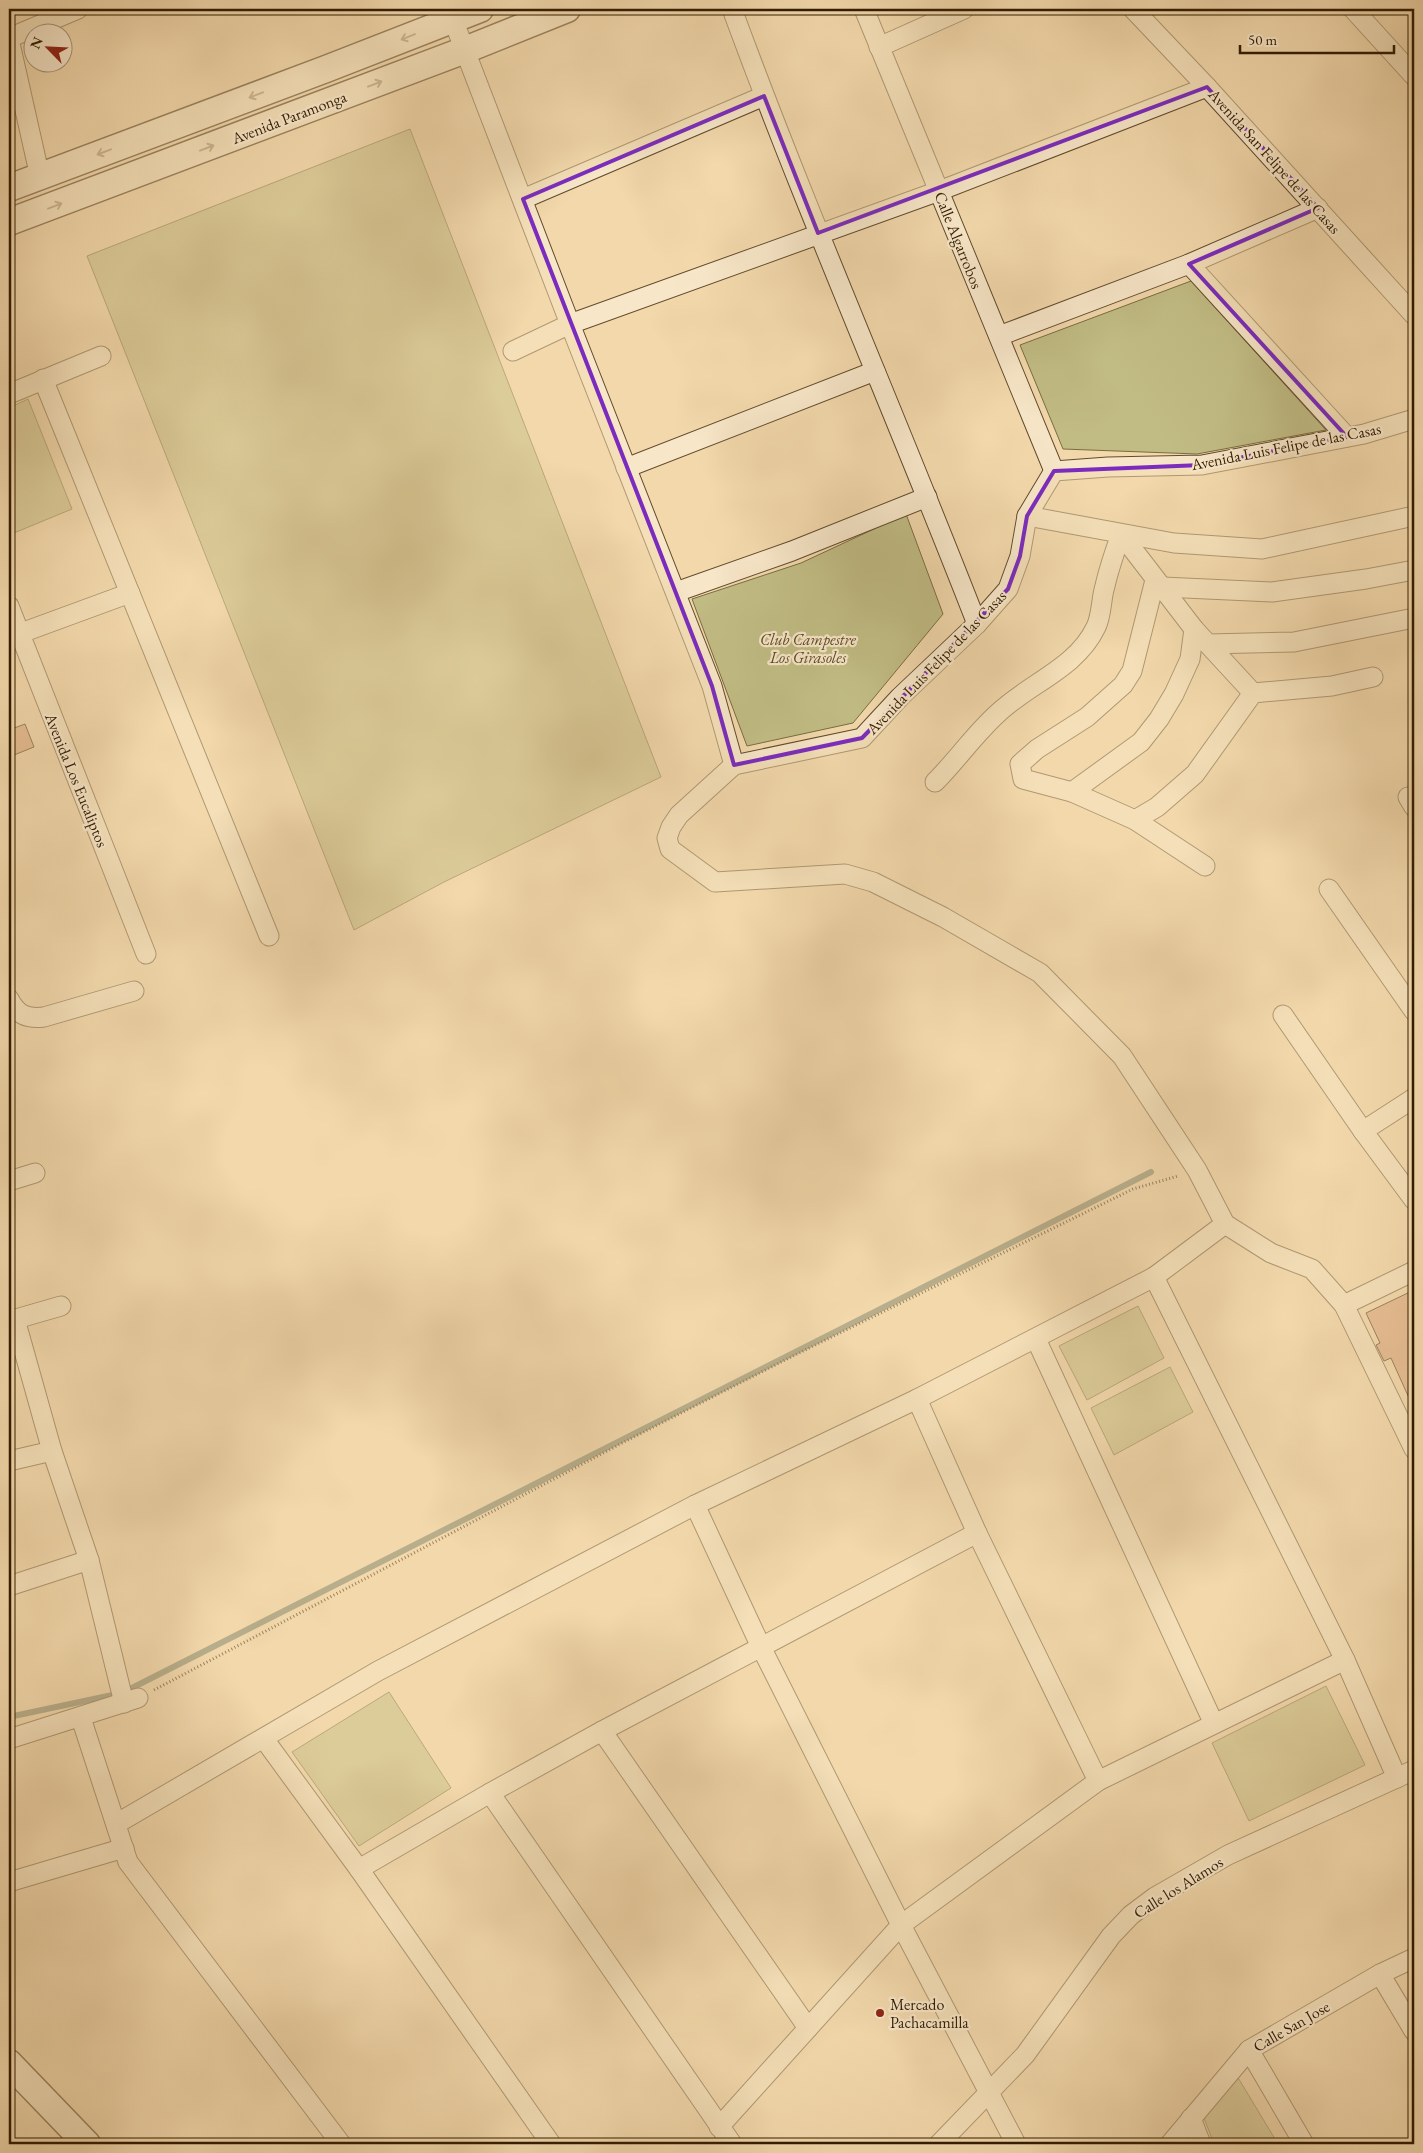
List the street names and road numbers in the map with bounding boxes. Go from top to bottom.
street label: Avenida San Felipe de las Casas [1203,84,1345,238]
street label: Avenida Paramonga [228,86,350,149]
street label: Calle Algarrobos [929,188,988,292]
street label: Avenida Luis Felipe de las Casas [1188,418,1383,475]
street label: Avenida Luis Felipe de las Casas [861,586,1011,740]
street label: Avenida Los Eucaliptos [40,709,113,850]
street label: Calle los Alamos [1130,1852,1227,1923]
street label: Calle San Jose [1249,1996,1333,2057]

